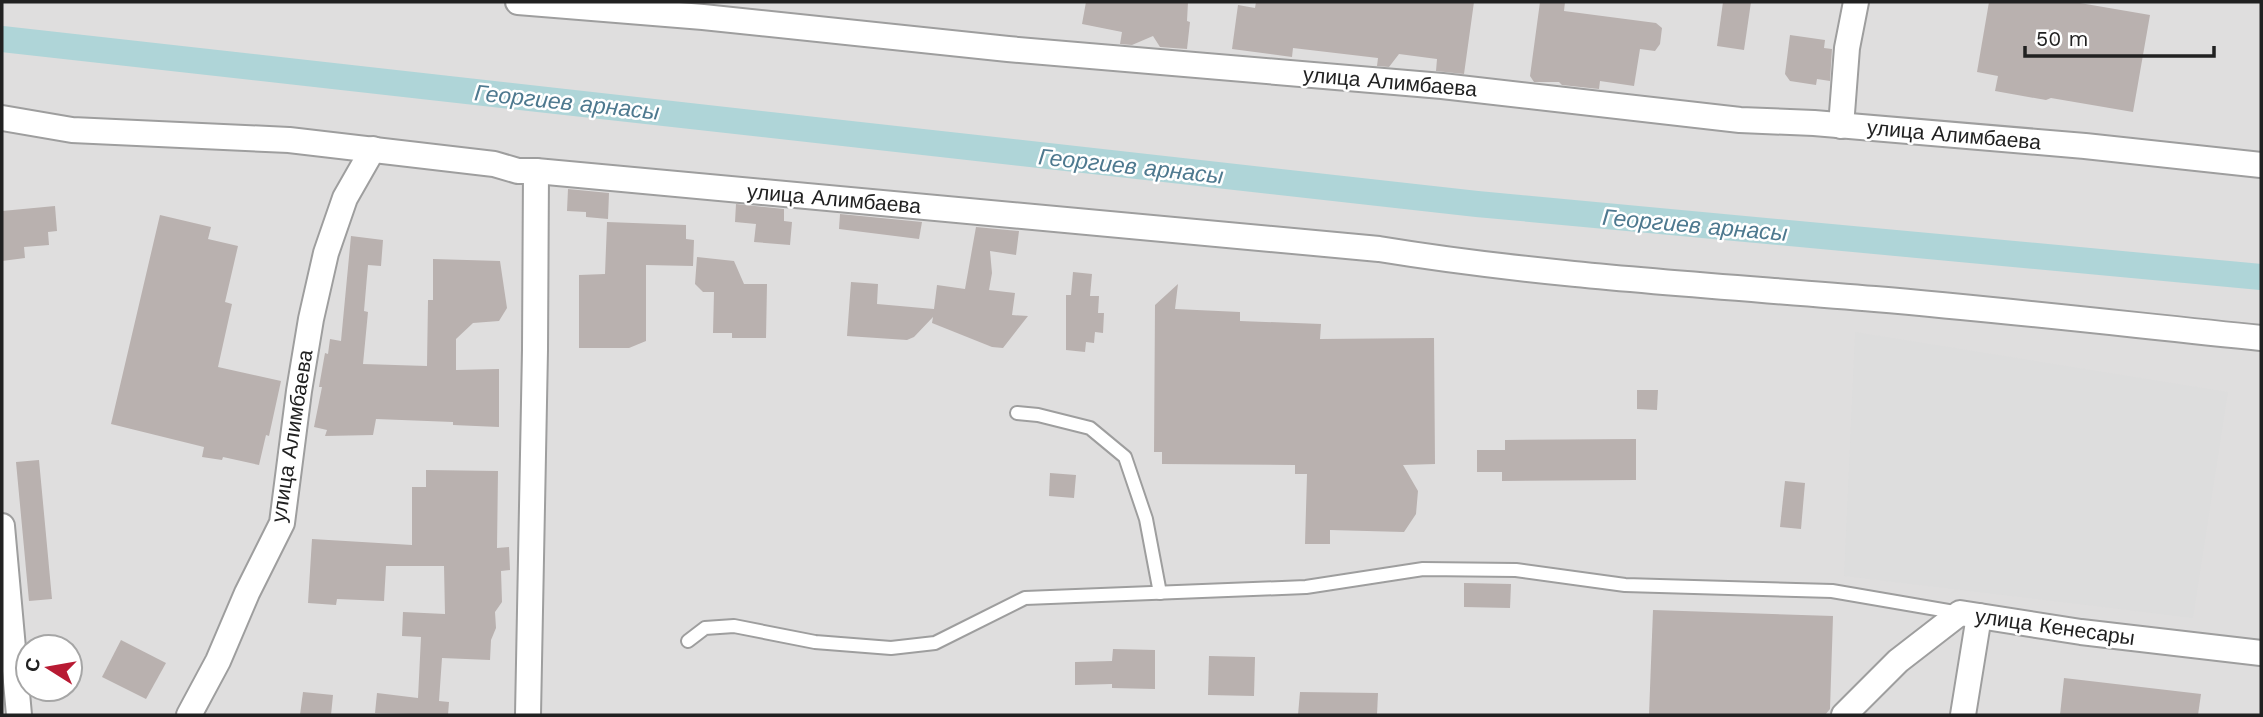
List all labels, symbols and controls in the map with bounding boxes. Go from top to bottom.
scale bar [2025,14,2214,58]
text: 50 m [2036,26,2088,51]
street label: улица Алимбаева [1302,61,1478,102]
water label: Георгиев арнасы [473,79,661,126]
street label: улица Алимбаева [1866,114,2042,155]
water label: Георгиев арнасы [1037,143,1225,190]
street label: улица Алимбаева [746,178,922,219]
water label: Георгиев арнасы [1601,204,1789,247]
street label: улица Алимбаева [266,347,318,524]
street label: улица Кенесары [1974,603,2137,650]
north arrow [14,633,84,703]
text: С [20,656,45,674]

